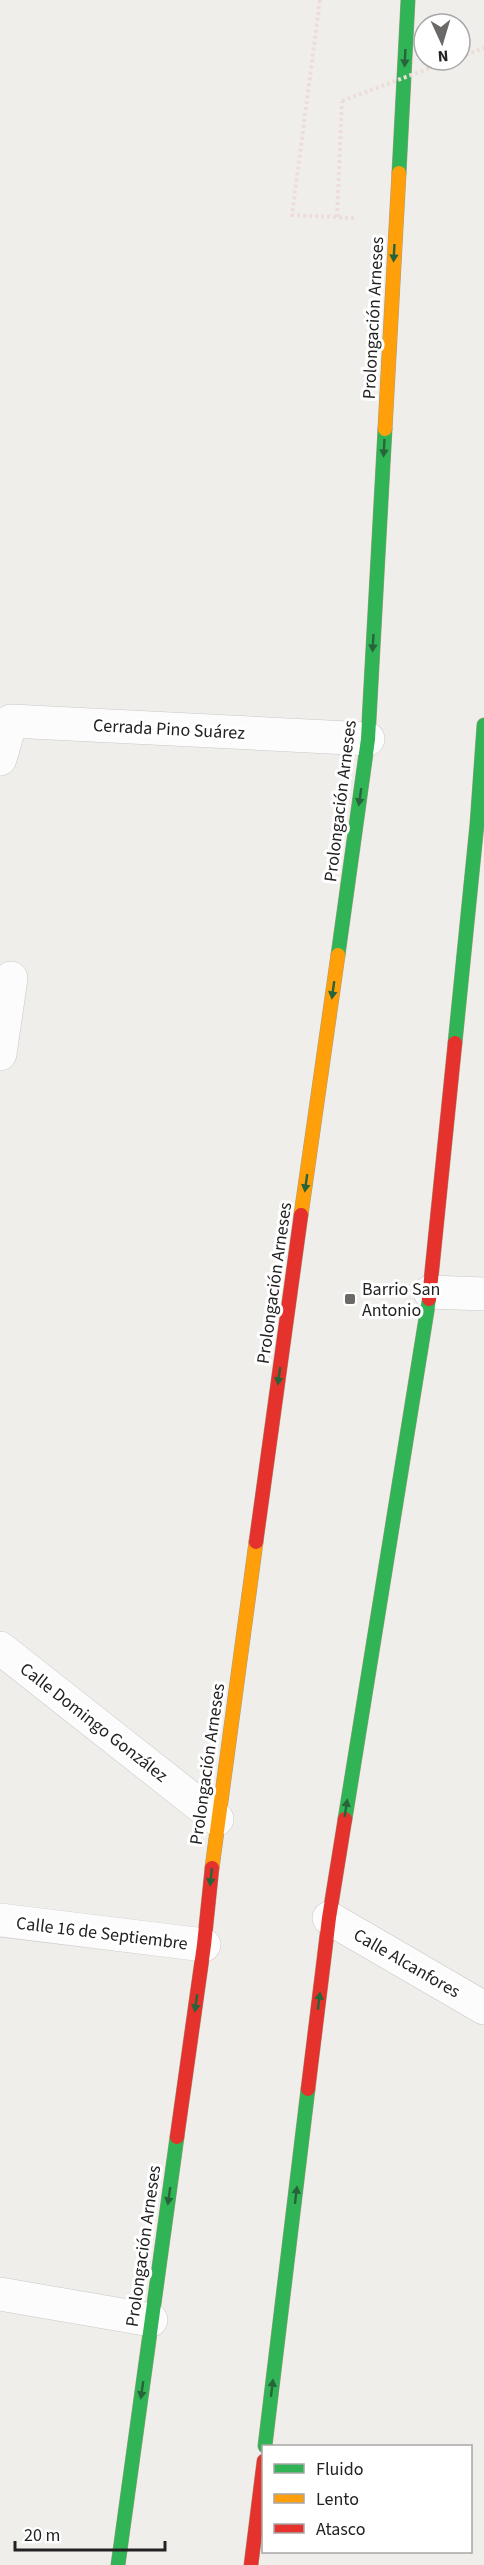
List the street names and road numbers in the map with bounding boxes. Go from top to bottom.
street label: Prolongación Arneses [357,236,390,400]
street label: Cerrada Pino Suárez [92,713,246,746]
street label: Prolongación Arneses [318,719,363,883]
street label: Prolongación Arneses [251,1201,298,1365]
street label: Calle Domingo González [15,1657,173,1788]
street label: Prolongación Arneses [184,1682,231,1846]
street label: Calle 16 de Septiembre [15,1911,189,1956]
street label: Calle Alcanfores [349,1923,465,2004]
street label: Prolongación Arneses [120,2164,167,2328]

